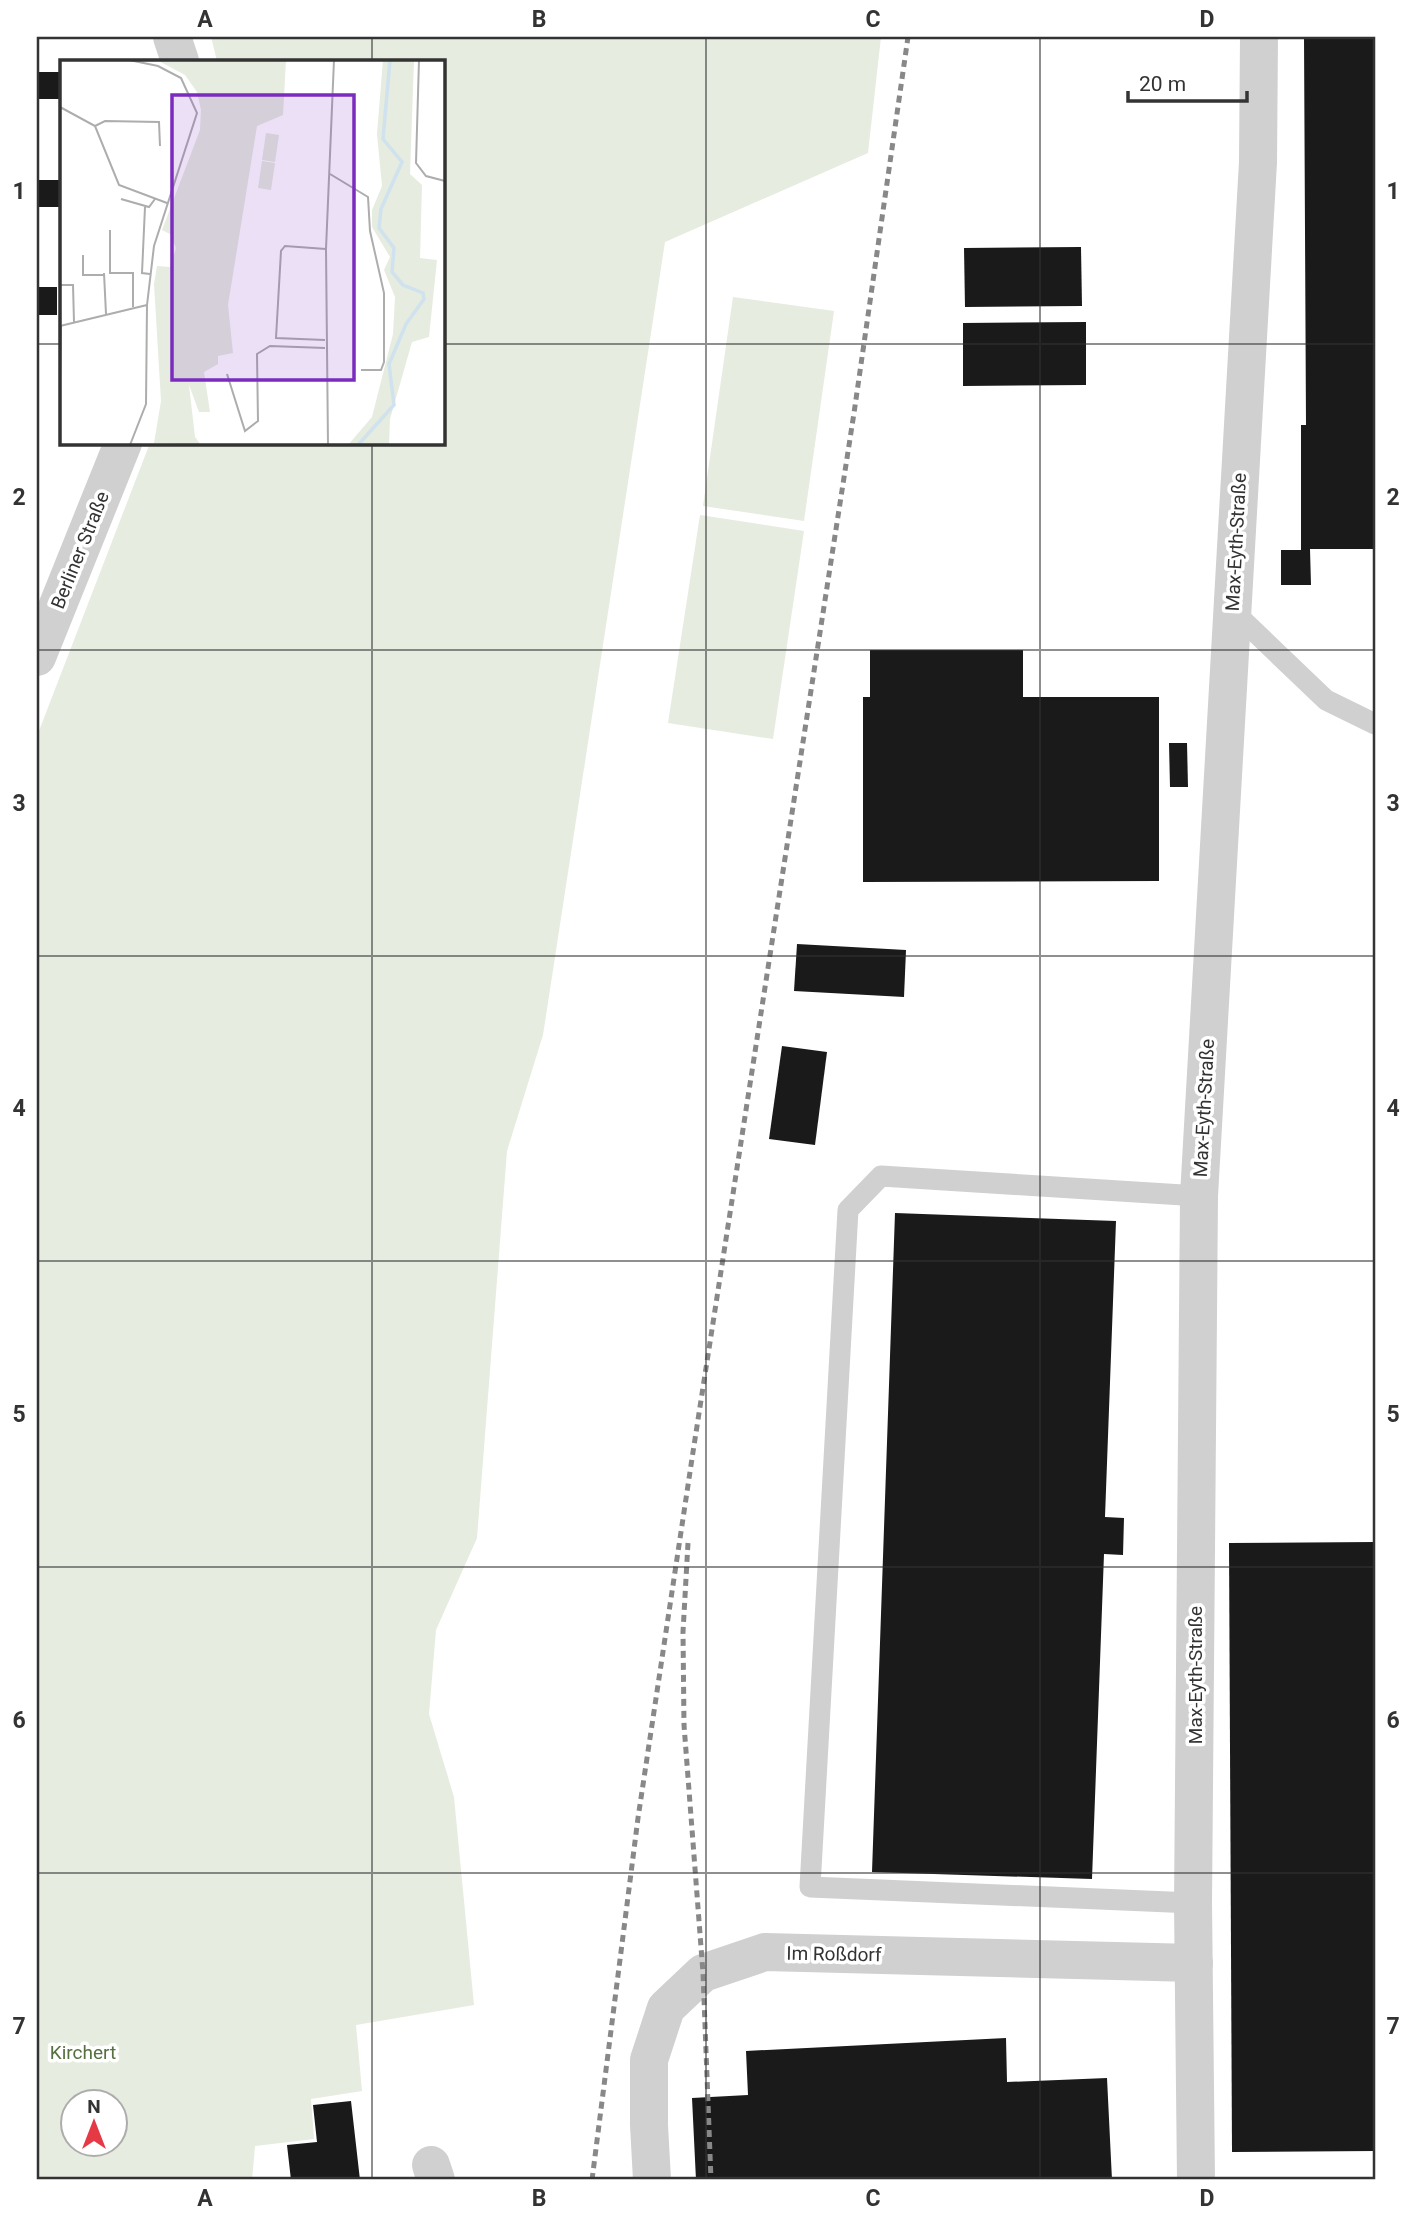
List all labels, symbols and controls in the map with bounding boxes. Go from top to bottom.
text: A [197,6,213,33]
text: B [532,6,546,33]
text: C [865,6,881,33]
text: D [1200,6,1214,33]
inset map [60,60,444,444]
scale bar [1128,60,1248,104]
text: 20 m [1139,72,1186,96]
text: 1 [12,178,26,205]
text: 1 [1386,178,1400,205]
street label: Max-Eyth-Straße [1221,472,1251,612]
text: 2 [12,484,26,511]
text: 2 [1386,484,1400,511]
street label: Berliner Straße [46,488,114,612]
text: 3 [12,790,26,817]
text: 3 [1386,790,1400,817]
street label: Max-Eyth-Straße [1189,1038,1219,1178]
text: 4 [12,1095,26,1122]
text: 4 [1386,1095,1400,1122]
text: 5 [12,1401,26,1428]
text: 5 [1386,1401,1400,1428]
street label: Max-Eyth-Straße [1184,1606,1207,1744]
text: 6 [12,1707,26,1734]
text: 6 [1386,1707,1400,1734]
street label: Im Roßdorf [786,1942,882,1966]
text: 7 [12,2013,26,2040]
text: 7 [1386,2013,1400,2040]
park label: Kirchert [50,2041,116,2064]
north arrow [60,2088,130,2158]
text: N [87,2095,101,2118]
text: A [197,2185,213,2212]
text: B [532,2185,546,2212]
text: C [865,2185,881,2212]
text: D [1200,2185,1214,2212]

